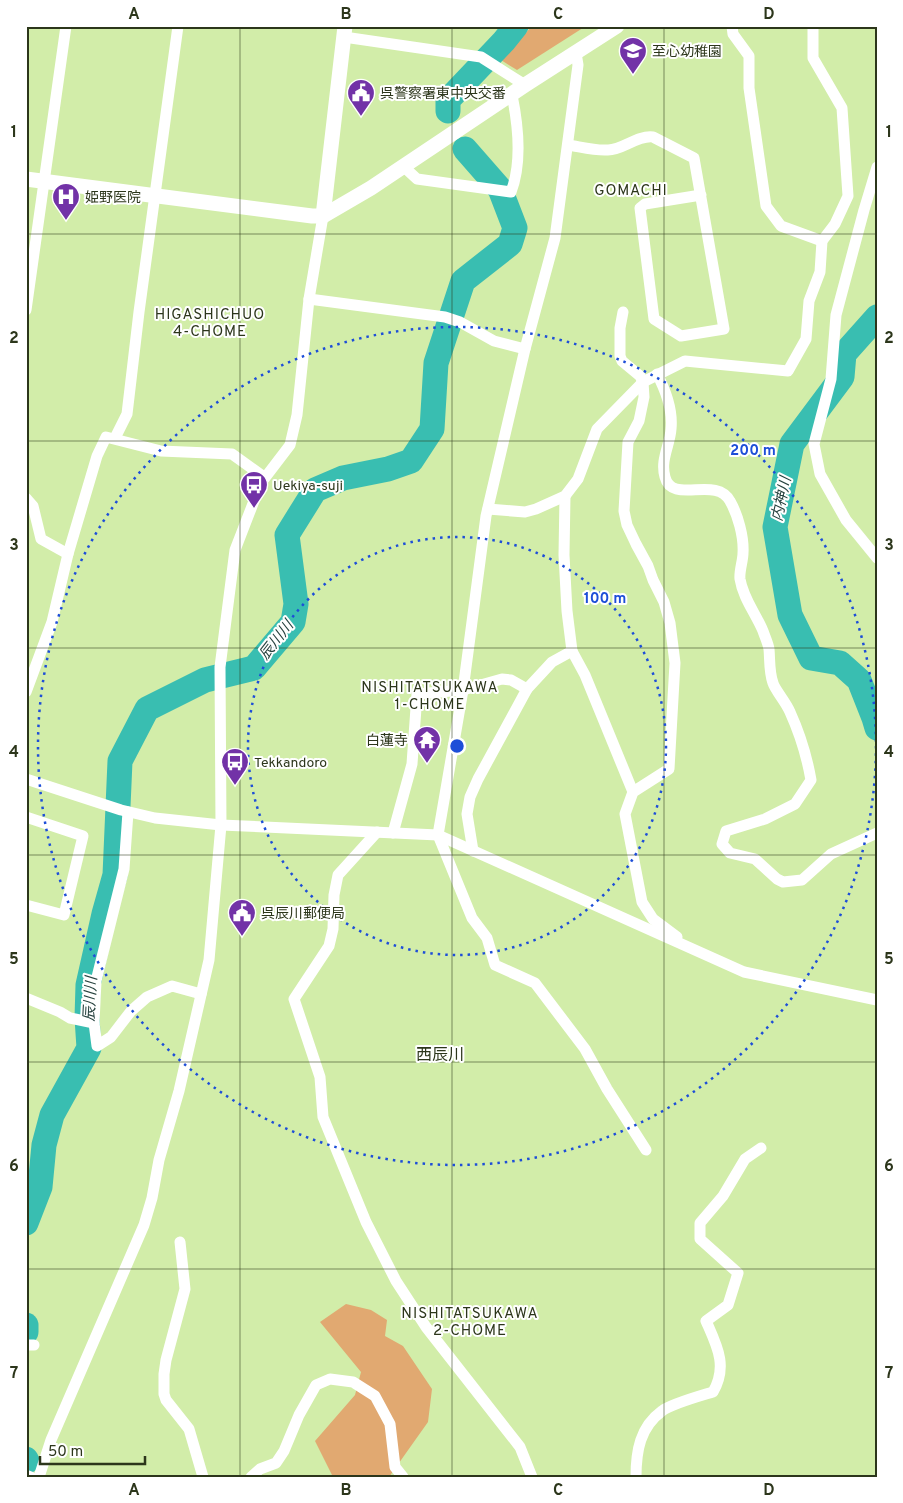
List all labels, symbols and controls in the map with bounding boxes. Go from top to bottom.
text: A [128,5,140,25]
text: B [340,5,352,25]
text: C [553,5,563,25]
text: D [763,5,775,25]
school or university icon: 至心幼稚園 [618,36,648,75]
place label: 至心幼稚園 [652,44,722,61]
public building icon: 呉警察署東中央交番 [346,78,376,117]
place label: 呉警察署東中央交番 [380,86,506,103]
text: 1 [11,123,17,143]
text: 1 [886,123,892,143]
hospital icon: 姫野医院 [51,182,81,221]
district label: GOMACHI [594,182,668,201]
place label: 姫野医院 [85,190,141,207]
district label: HIGASHICHUO 4-CHOME [155,306,265,342]
text: 2 [9,329,19,349]
text: 2 [884,329,894,349]
text: 200 m [730,442,776,461]
bus stop icon: Uekiya-suji [239,470,269,509]
water label: 内神川 [768,473,797,523]
place label: Uekiya-suji [273,478,343,495]
text: 3 [9,536,19,556]
text: 3 [884,536,894,556]
text: 100 m [584,590,626,609]
water label: 辰川川 [256,616,300,665]
district label: NISHITATSUKAWA 1-CHOME [361,679,499,715]
temple icon: 白蓮寺 [412,725,442,764]
place label: 白蓮寺 [366,733,408,750]
centre of rings [448,737,466,755]
text: 4 [9,743,19,763]
text: 4 [884,743,894,763]
bus stop icon: Tekkandoro [220,747,250,786]
place label: Tekkandoro [254,755,327,772]
public building icon: 呉辰川郵便局 [227,898,257,937]
place label: 呉辰川郵便局 [261,906,345,923]
text: 5 [9,950,19,970]
text: 5 [884,950,894,970]
water label: 辰川川 [81,974,102,1022]
district label: 西辰川 [416,1046,464,1066]
text: 6 [9,1157,19,1177]
text: 6 [884,1157,894,1177]
district label: NISHITATSUKAWA 2-CHOME [401,1305,539,1341]
text: 7 [10,1364,18,1384]
text: 7 [885,1364,893,1384]
scale bar [40,1433,145,1465]
text: 50 m [48,1443,83,1462]
text: A [128,1481,140,1501]
text: B [340,1481,352,1501]
text: C [553,1481,563,1501]
text: D [763,1481,775,1501]

